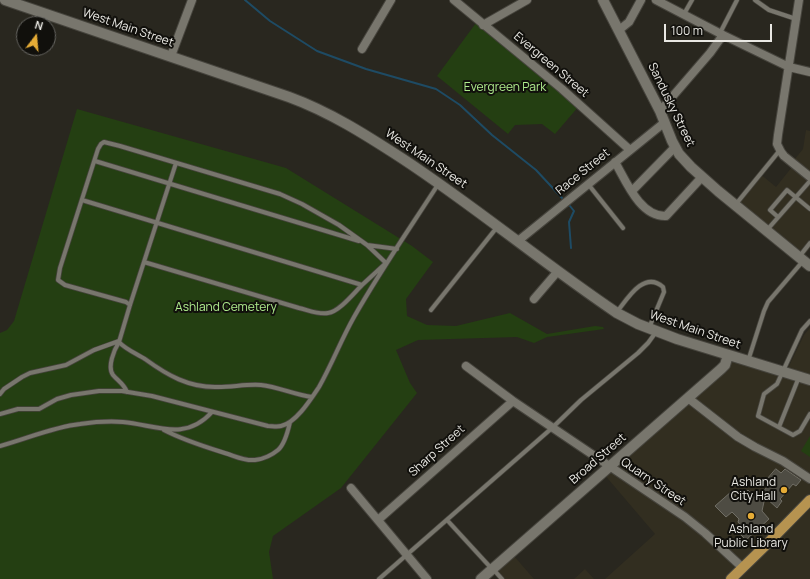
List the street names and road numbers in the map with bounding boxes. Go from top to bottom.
street label: West Main Street [81,6,175,50]
street label: Evergreen Street [510,29,592,101]
street label: Sandusky Street [644,61,698,149]
street label: West Main Street [382,126,470,192]
street label: Race Street [553,146,613,198]
street label: West Main Street [648,308,742,352]
street label: Sharp Street [406,422,468,480]
street label: Broad Street [567,431,629,487]
street label: Quarry Street [618,455,688,509]

